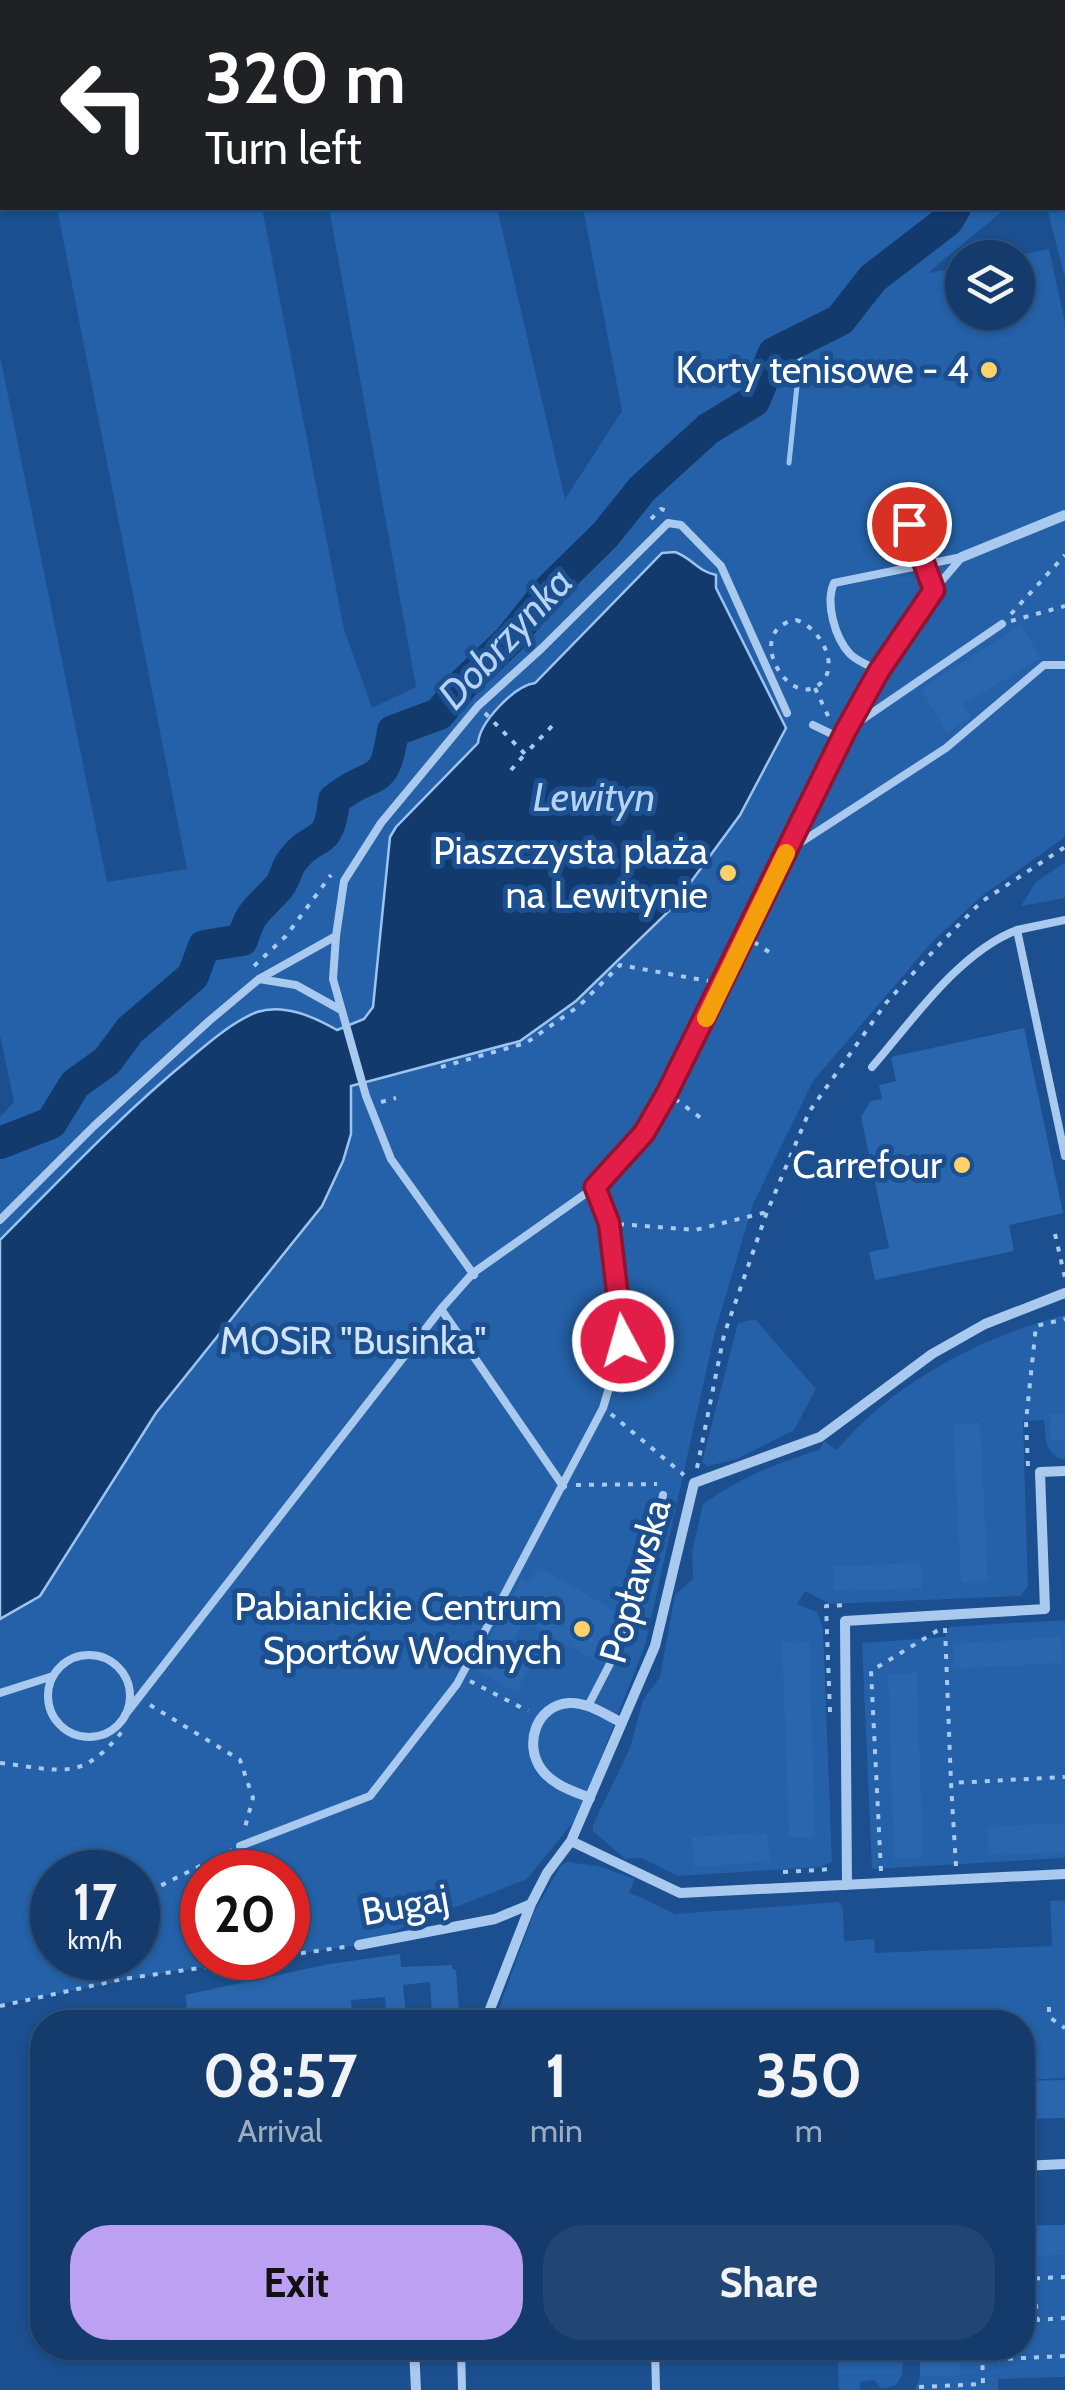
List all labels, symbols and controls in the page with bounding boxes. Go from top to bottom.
text: 320 m [205,35,406,121]
icon: left [40,40,170,170]
text: Turn left [205,121,362,175]
map controls [945,240,1035,330]
button: layers [945,240,1035,330]
place label: Korty tenisowe - 4 [675,346,969,393]
marker: Korty tenisowe - 4 [978,359,1000,381]
pin [867,482,952,567]
icon: arrive [882,497,937,552]
water label: Dobrzynka [427,557,582,719]
water label: Lewityn [533,772,655,821]
place label: Piaszczysta plaża na Lewitynie [433,827,708,918]
marker: Piaszczysta plaża na Lewitynie [717,862,739,884]
place label: Carrefour [792,1141,942,1188]
marker: Carrefour [951,1154,973,1176]
position arrow [571,1289,675,1393]
park label: MOSiR "Businka" [219,1317,487,1364]
street label: Popławska [589,1493,680,1668]
place label: Pabianickie Centrum Sportów Wodnych [234,1583,562,1674]
marker: Pabianickie Centrum Sportów Wodnych [571,1618,593,1640]
speed limit sign: 20 [180,1850,310,1980]
text: 17 [73,1872,117,1933]
street label: Bugaj [358,1874,452,1935]
text: km/h [68,1925,122,1955]
text: 08:57 [203,2039,357,2112]
text: 1 [545,2039,567,2112]
text: 350 [755,2039,862,2112]
text: Arrival [237,2111,323,2150]
text: min [530,2111,583,2150]
text: m [795,2111,823,2150]
button: Exit [70,2225,523,2340]
button: Share [543,2225,995,2340]

